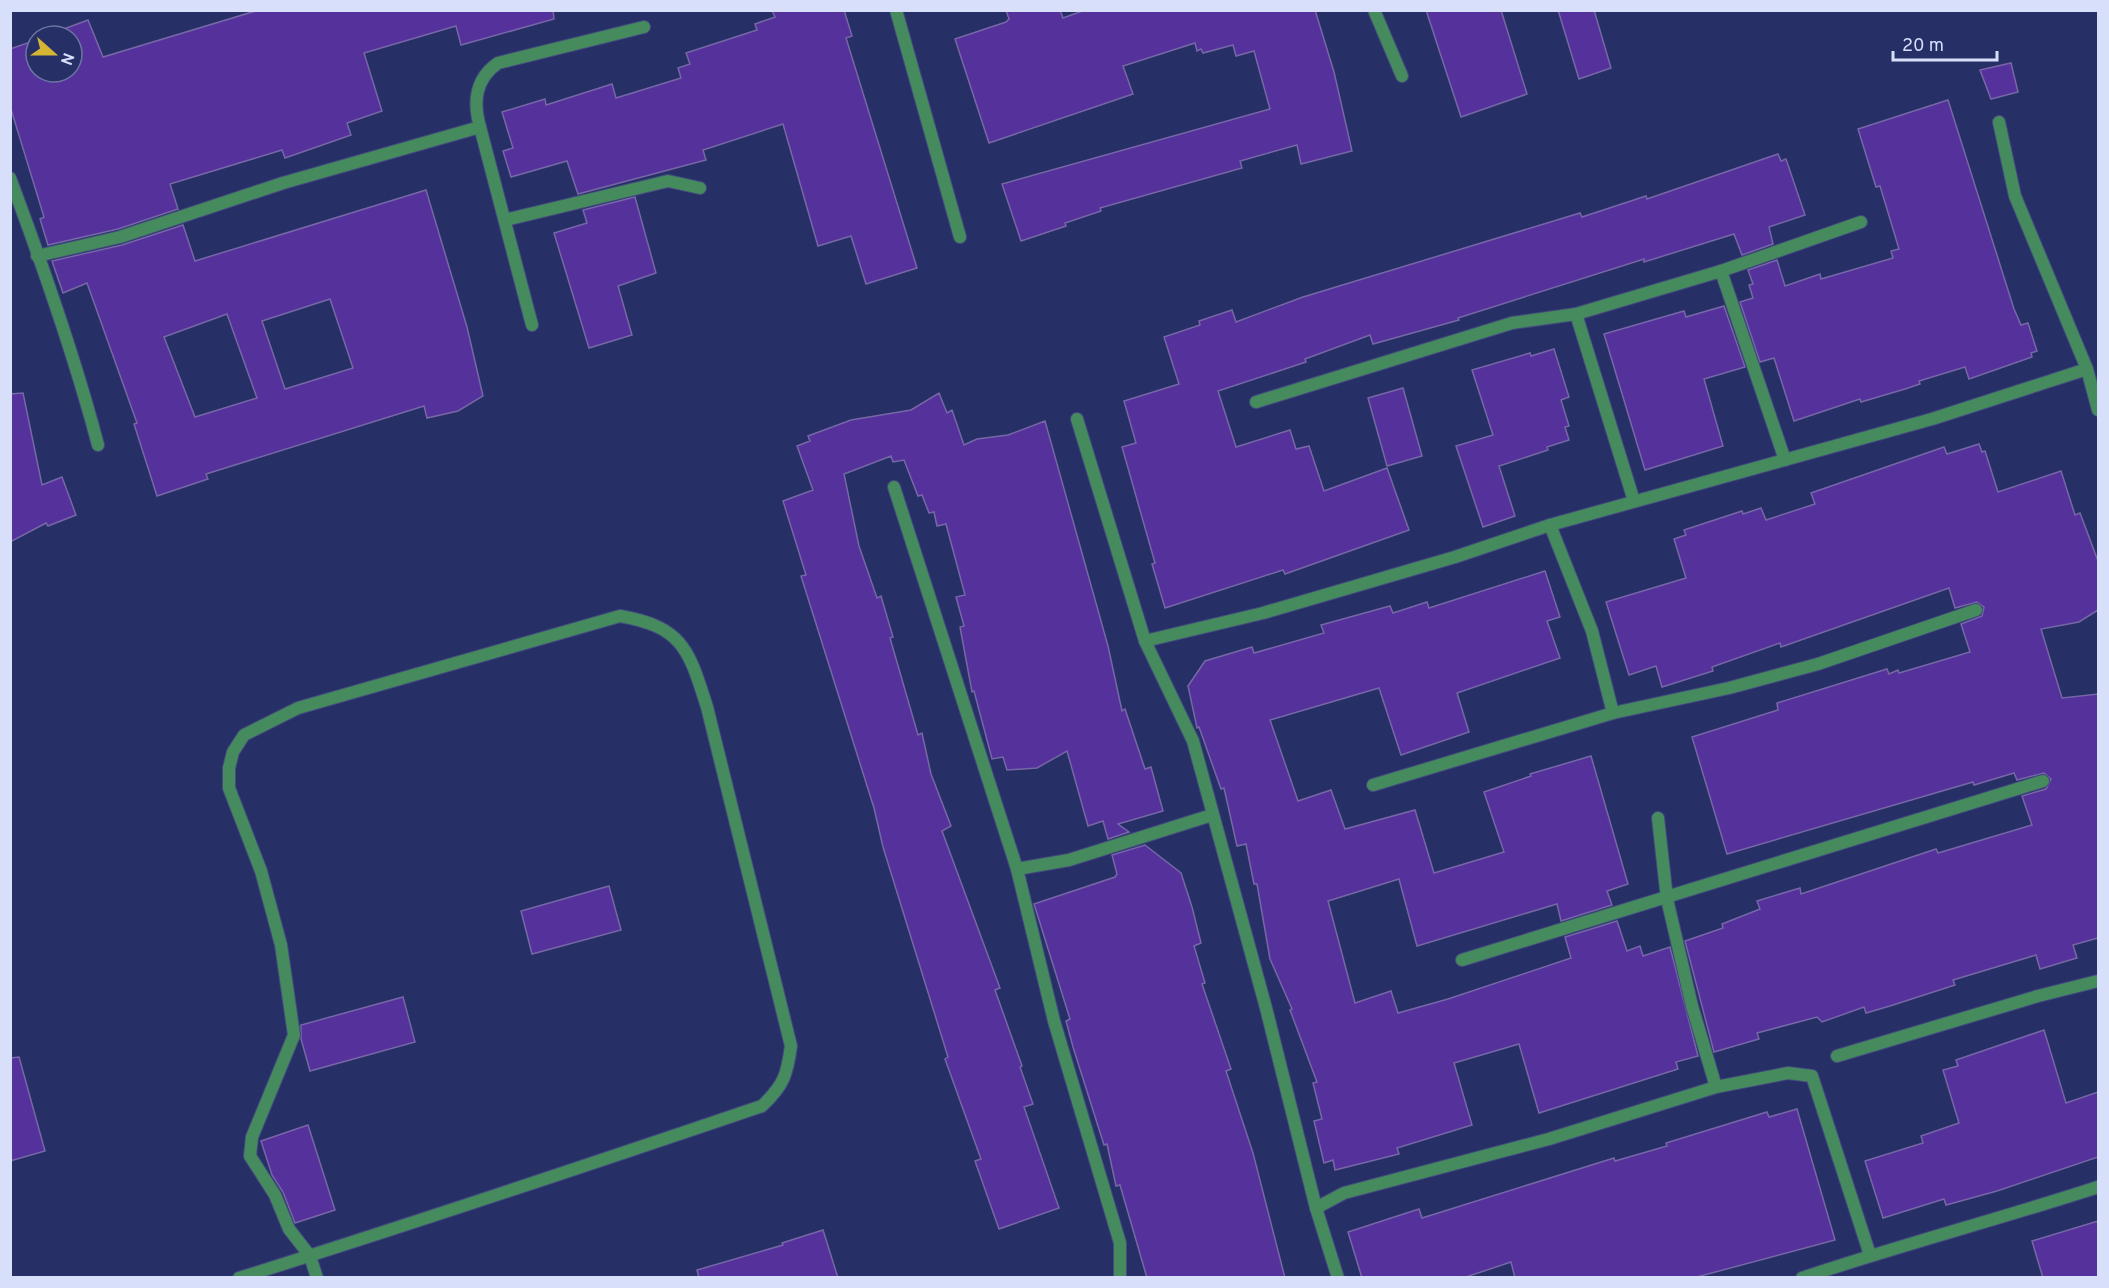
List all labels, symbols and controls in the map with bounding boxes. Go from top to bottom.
north arrow [24,24,84,84]
scale bar [1893,24,1996,62]
text: 20 m [1902,35,1944,58]
text: N [55,50,78,68]

